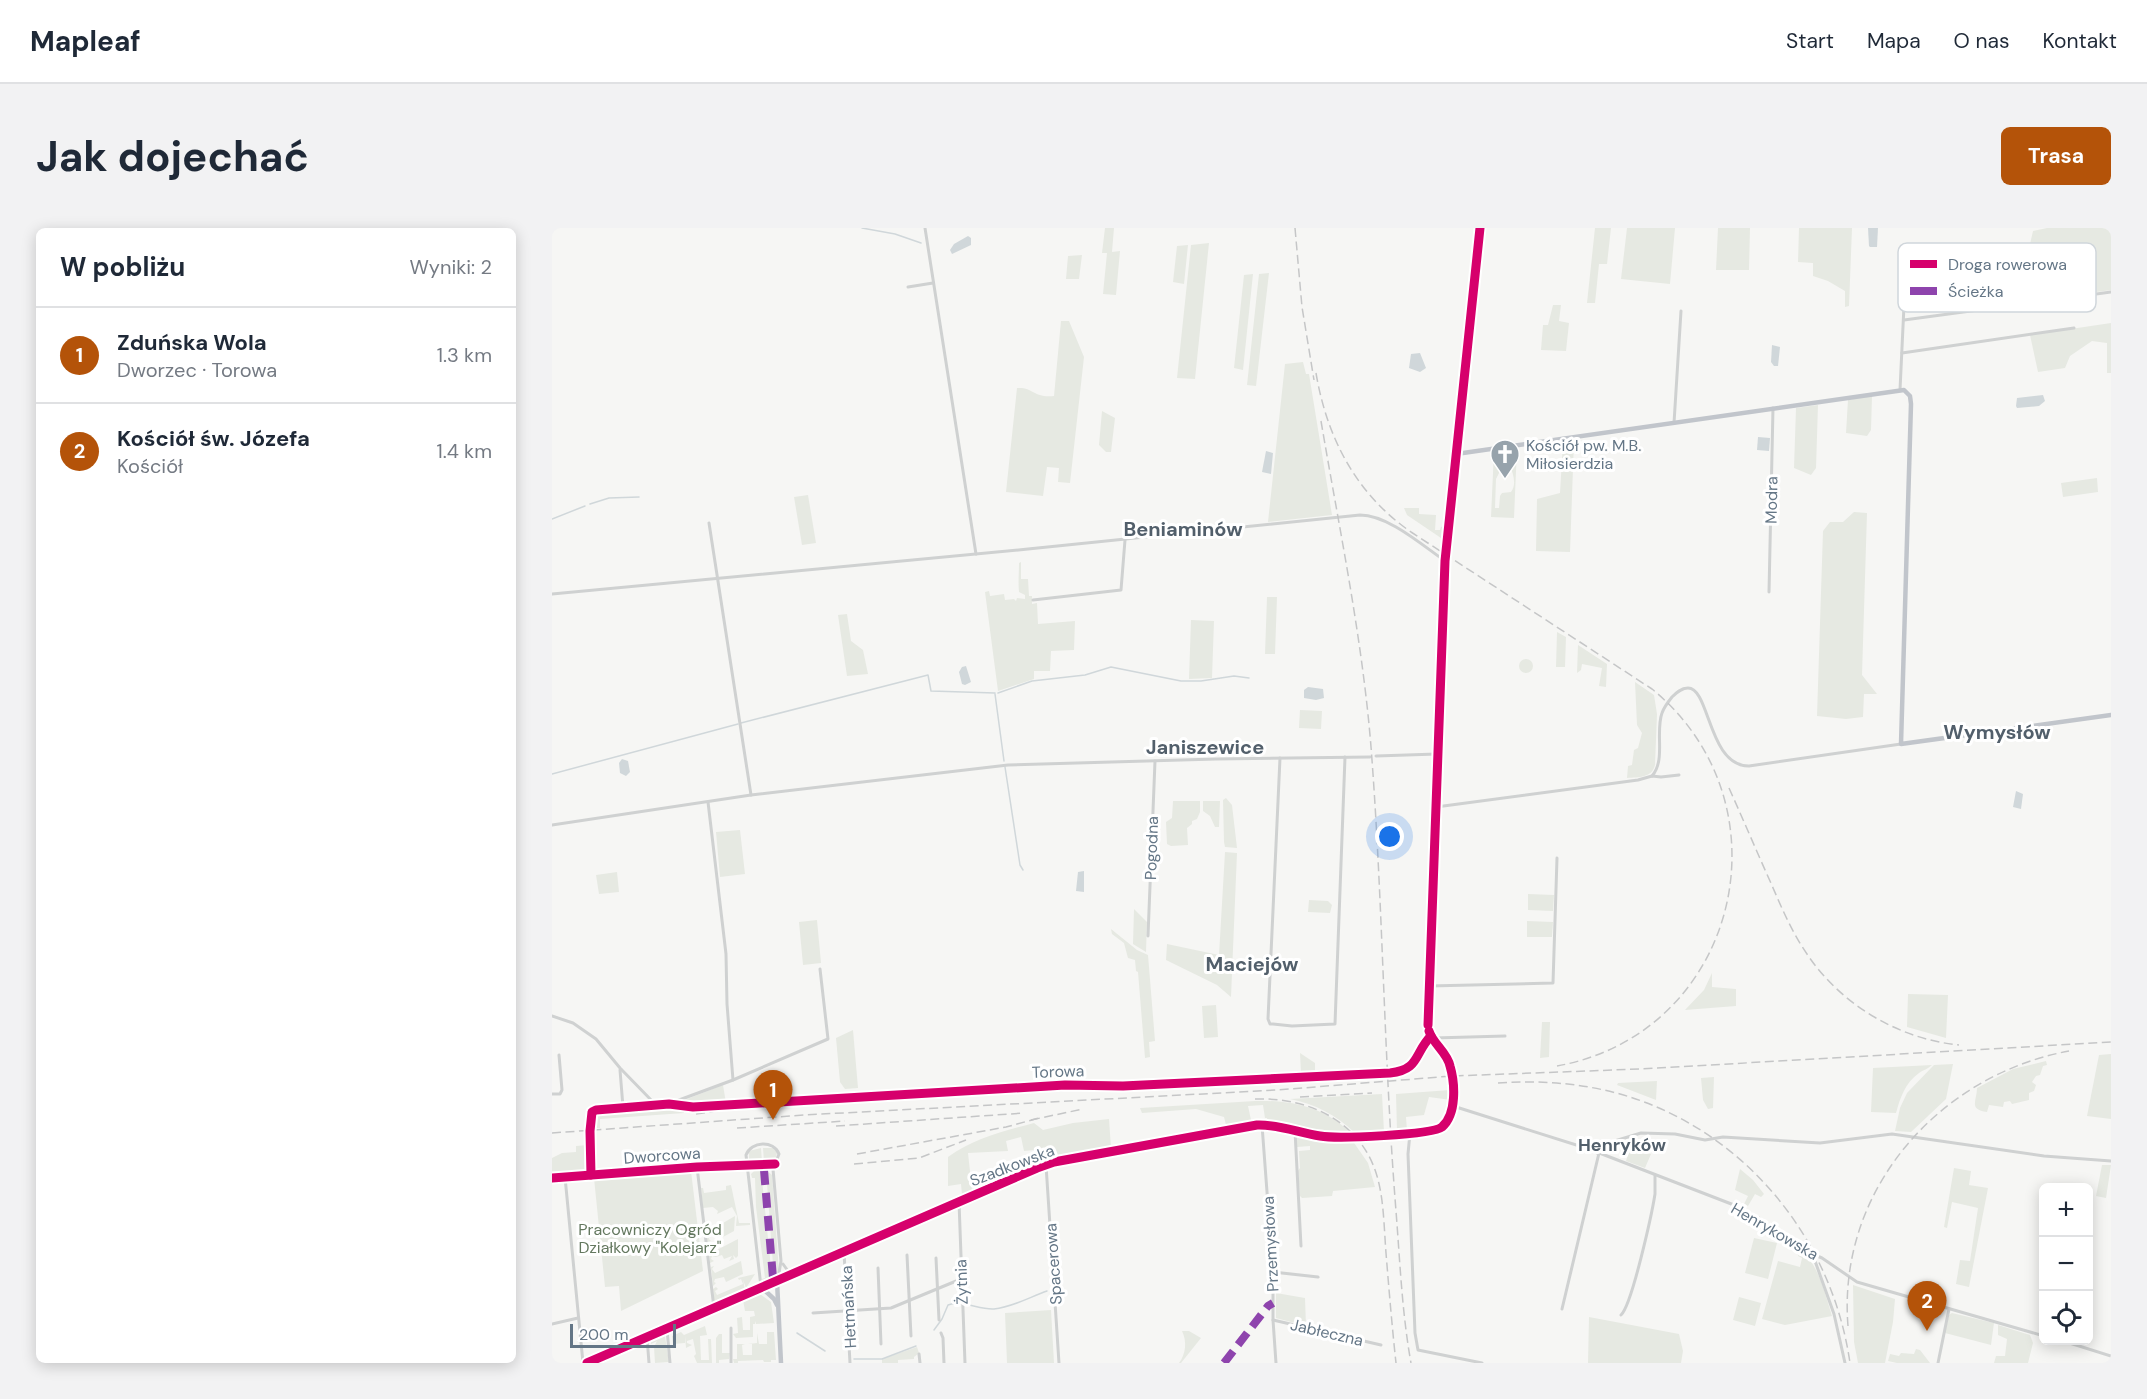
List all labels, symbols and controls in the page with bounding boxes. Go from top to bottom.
text: Mapleaf [30,23,141,60]
text: Start [1786,27,1834,55]
text: Mapa [1867,27,1921,55]
text: O nas [1954,27,2009,55]
text: Kontakt [2042,27,2117,55]
button: Trasa [2001,127,2111,185]
text: Jak dojechać [36,129,309,184]
legend [1898,243,2096,312]
text: W pobliżu [60,250,185,284]
text: Wyniki: 2 [409,254,492,280]
text: Droga rowerowa [1948,254,2067,275]
text: Ścieżka [1948,281,2003,302]
text: Zduńska Wola [117,328,267,357]
text: 1 [76,342,83,368]
text: 1.3 km [437,342,492,368]
text: Dworzec · Torowa [117,357,277,383]
text: Kościół św. Józefa [117,424,310,453]
place label: Kościół pw. M.B. Miłosierdzia [1526,435,1641,474]
text: 2 [74,438,85,464]
text: 1.4 km [436,438,492,464]
church icon: Kościół pw. M.B. Miłosierdzia [1489,438,1521,480]
text: Kościół [117,453,183,479]
street label: Modra [1761,476,1782,524]
district label: Beniaminów [1123,516,1243,542]
district label: Wymysłów [1943,719,2051,745]
district label: Janiszewice [1146,734,1264,760]
street label: Pogodna [1140,816,1163,880]
your location [1375,822,1404,851]
district label: Maciejów [1206,951,1299,977]
street label: Torowa [1031,1060,1085,1083]
pin: 1 [754,1070,792,1120]
district label: Henryków [1578,1133,1666,1157]
street label: Szadkowska [967,1140,1057,1191]
street label: Dworcowa [623,1142,701,1169]
map controls [2039,1183,2093,1345]
button: + [2039,1183,2093,1237]
street label: Przemysłowa [1258,1196,1283,1292]
street label: Henrykowska [1727,1198,1822,1265]
park label: Pracowniczy Ogród Działkowy "Kolejarz" [578,1219,722,1258]
street label: Spacerowa [1040,1222,1067,1305]
button: − [2039,1237,2093,1291]
street label: Żytnia [950,1259,973,1305]
street label: Hetmańska [836,1265,861,1349]
pin: 2 [1908,1282,1946,1331]
button: locate [2039,1291,2093,1345]
street label: Jabłeczna [1288,1314,1365,1351]
scale bar [570,1321,676,1348]
text: 200 m [579,1324,628,1345]

